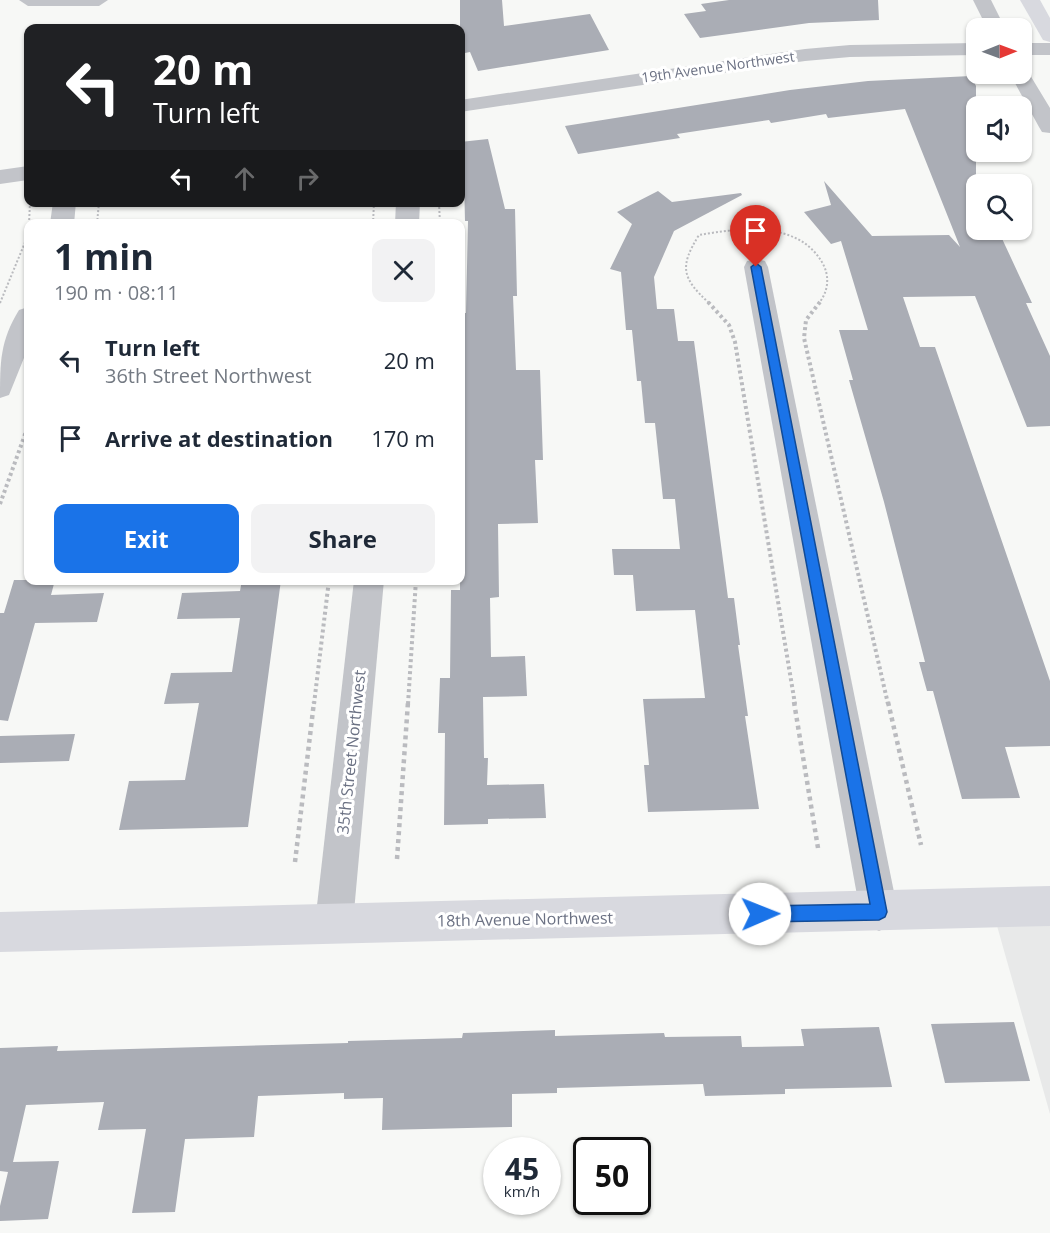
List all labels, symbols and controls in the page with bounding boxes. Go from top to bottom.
north arrow [966,18,1032,84]
map controls [966,18,1032,240]
text: 20 m [153,40,253,97]
street label: 19th Avenue Northwest [640,46,796,87]
icon: left [54,48,132,126]
text: Turn left [153,94,260,131]
button: sound [966,96,1032,162]
icon: left [165,162,198,195]
icon: ahead [228,162,261,195]
icon: right [291,162,324,195]
button: search [966,174,1032,240]
pin [730,205,781,267]
icon: arrive [739,214,772,247]
text: 1 min [54,232,154,281]
button: close [372,239,435,302]
text: 190 m · 08:11 [54,279,179,306]
text: Turn left [105,332,200,362]
icon: left [54,344,87,377]
text: 20 m [384,345,435,375]
text: 36th Street Northwest [105,362,312,389]
icon: arrive [54,422,87,455]
text: Arrive at destination [105,423,333,453]
text: 170 m [371,423,435,453]
button: Exit [54,504,239,573]
button: Share [251,504,435,573]
street label: 35th Street Northwest [331,668,371,835]
position arrow [728,882,792,946]
street label: 18th Avenue Northwest [437,906,614,932]
speed limit sign: 50 [573,1137,651,1215]
text: 45 [505,1148,539,1189]
text: km/h [504,1181,540,1201]

